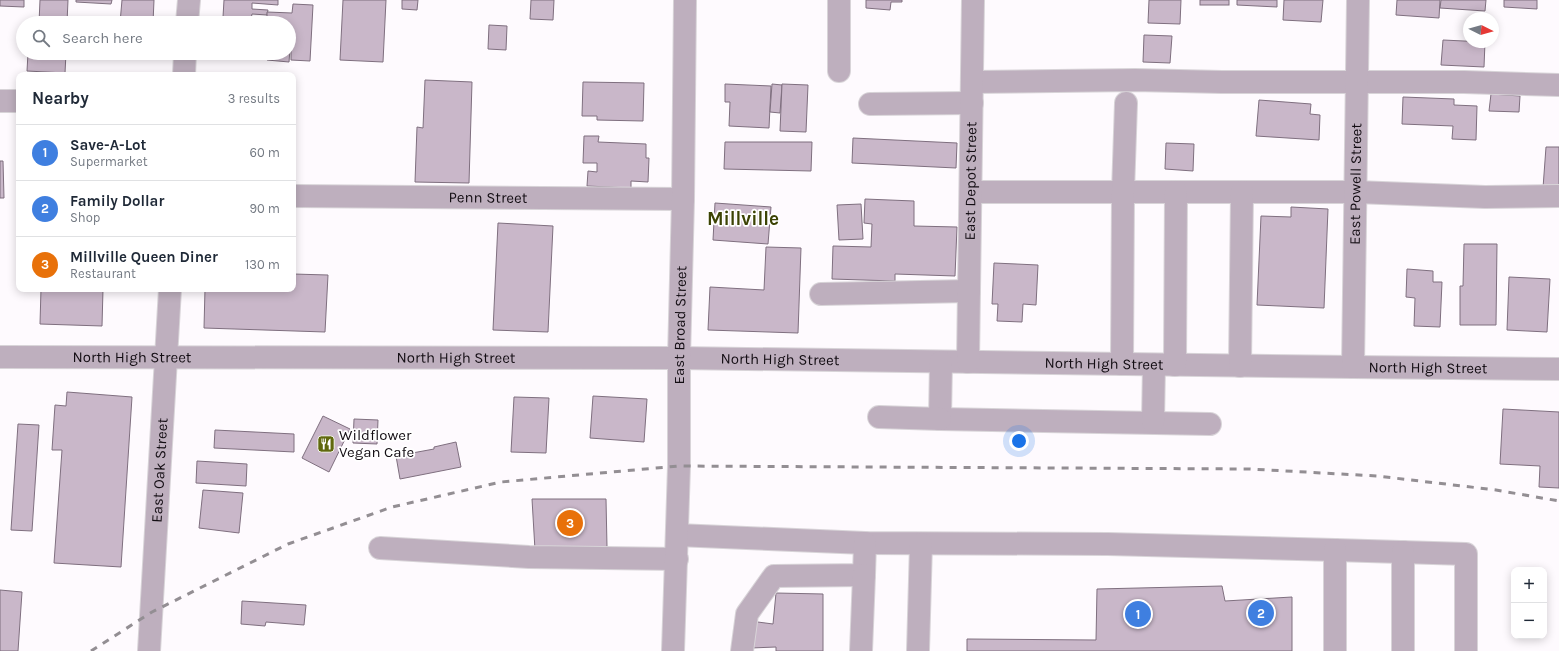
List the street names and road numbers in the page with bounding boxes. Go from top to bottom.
street label: East Depot Street [961,121,980,241]
street label: East Powell Street [1346,123,1365,245]
street label: Penn Street [448,188,528,207]
street label: East Broad Street [670,265,690,384]
street label: North High Street [72,348,192,366]
street label: North High Street [396,349,516,367]
street label: North High Street [720,350,840,369]
street label: North High Street [1044,354,1164,373]
street label: North High Street [1368,358,1488,377]
street label: East Oak Street [147,417,172,523]

